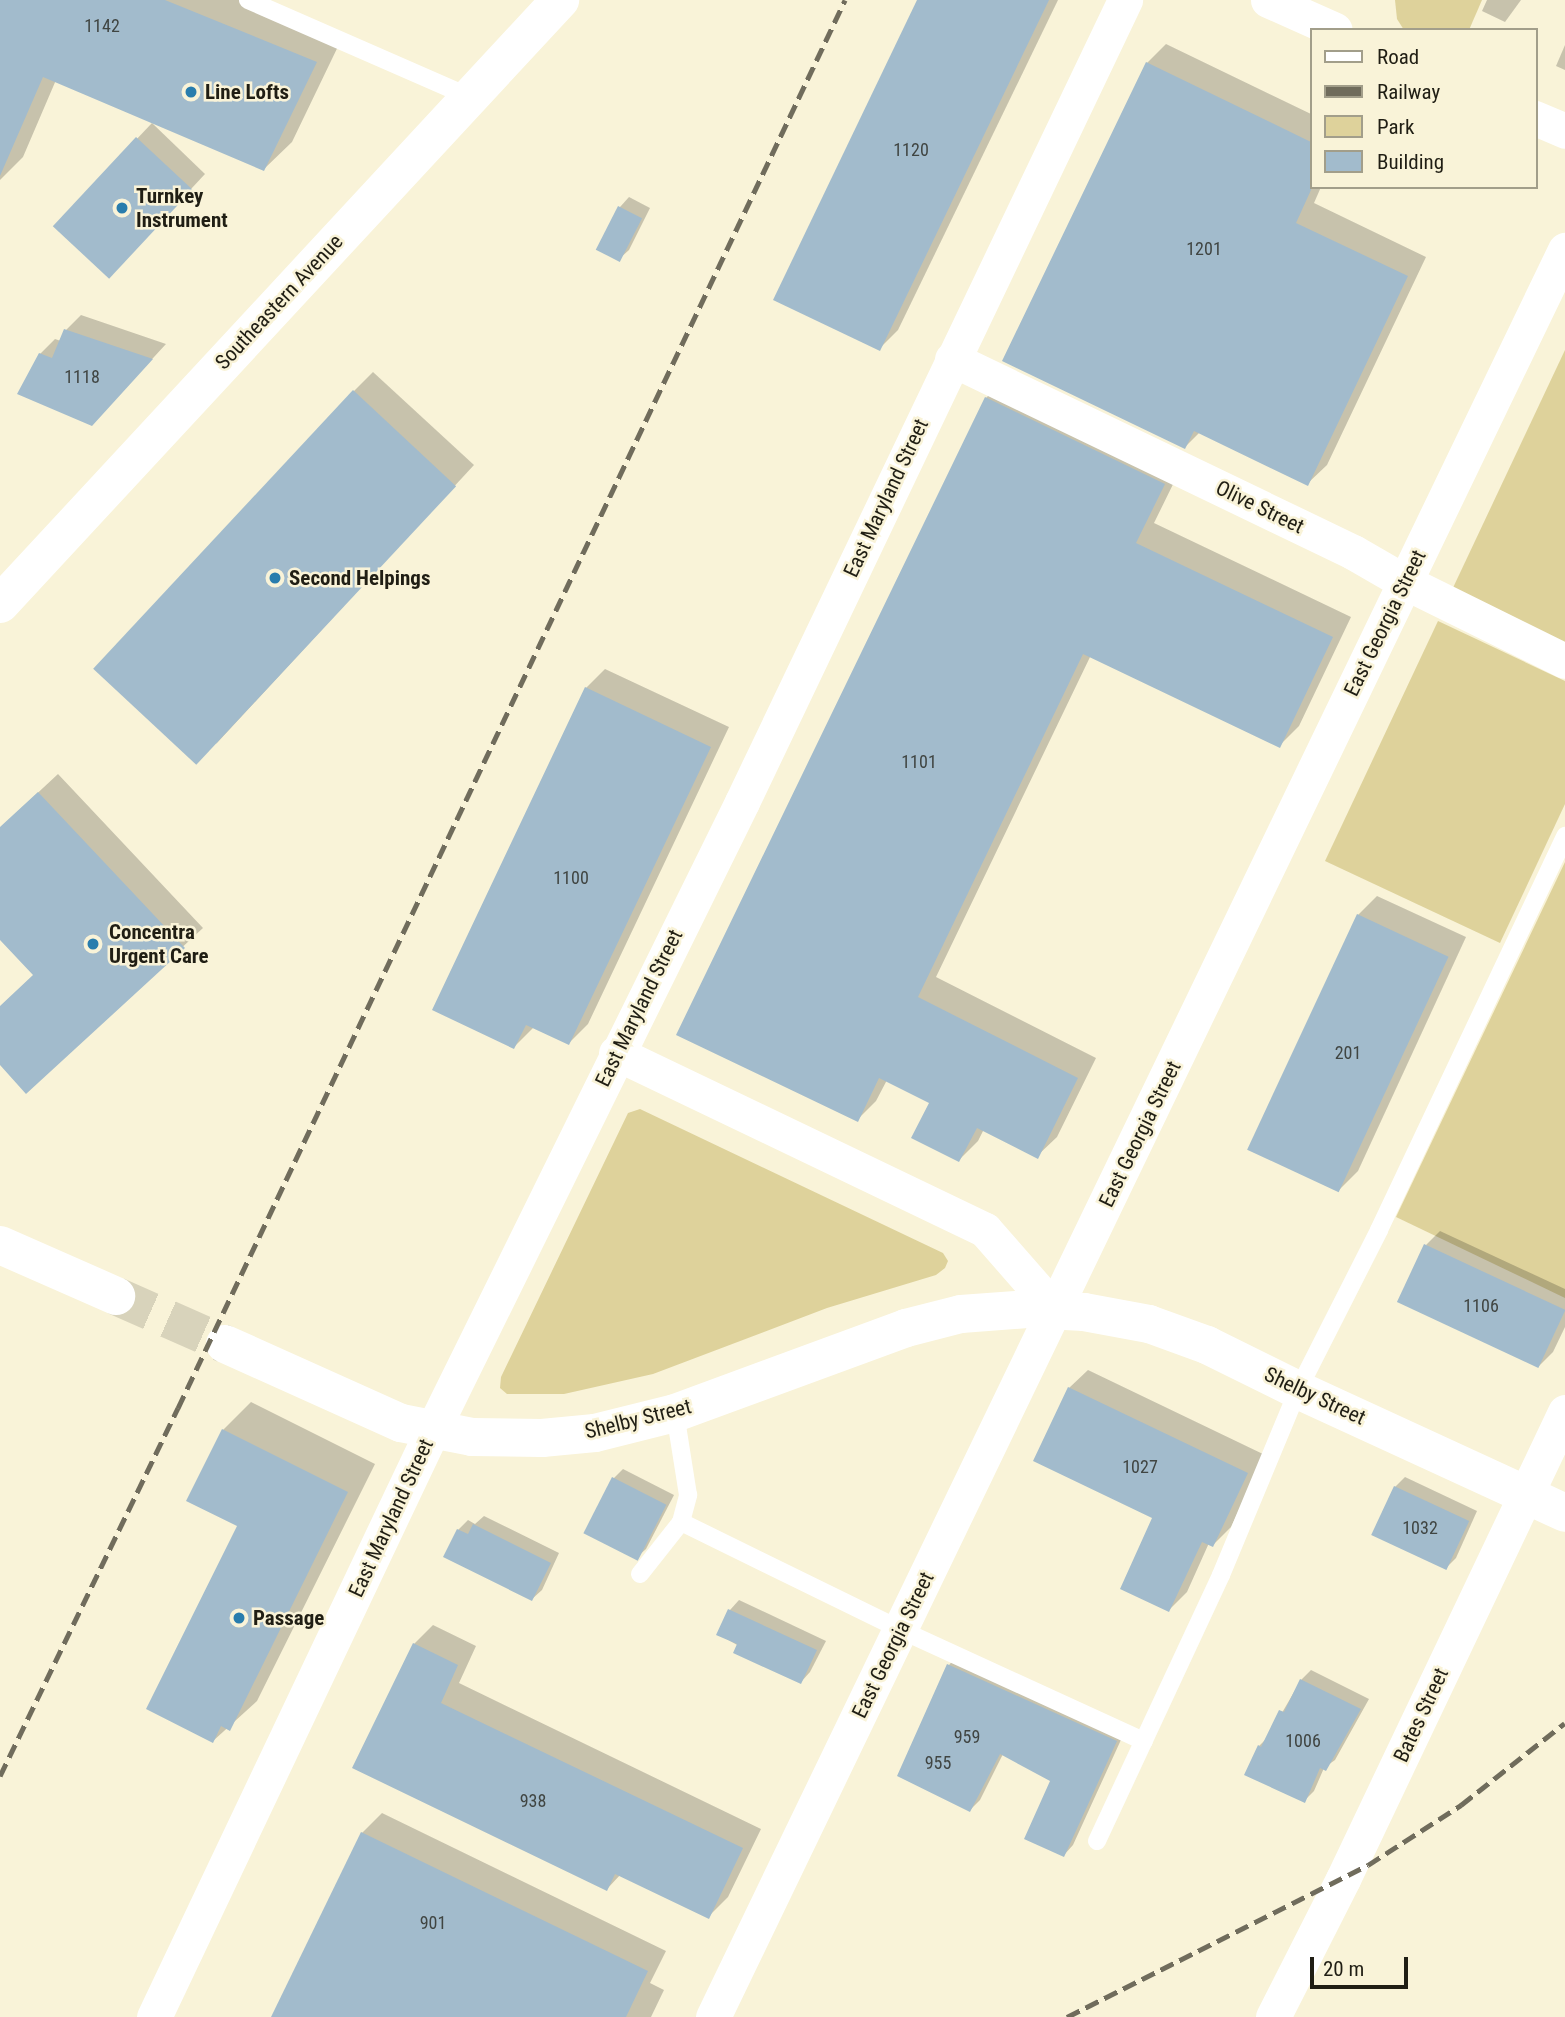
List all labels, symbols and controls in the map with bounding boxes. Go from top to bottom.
house number: 1142 [84,15,120,37]
legend [1310,28,1537,189]
text: Road [1377,45,1419,69]
place label: Line Lofts [205,79,289,105]
text: Railway [1377,80,1440,104]
marker: Line Lofts [183,84,199,100]
text: Park [1377,115,1414,139]
house number: 1120 [893,139,929,161]
text: Building [1377,150,1444,174]
place label: Turnkey Instrument [136,183,228,233]
marker: Turnkey Instrument [114,200,130,216]
street label: Southeastern Avenue [210,229,348,375]
house number: 1201 [1186,238,1222,260]
house number: 1118 [64,366,100,388]
street label: East Maryland Street [838,415,934,581]
street label: Olive Street [1212,475,1308,539]
street label: East Georgia Street [1339,546,1431,700]
place label: Second Helpings [289,565,430,591]
marker: Second Helpings [267,570,283,586]
house number: 1101 [901,751,937,773]
house number: 1100 [553,867,589,889]
place label: Concentra Urgent Care [109,919,209,969]
street label: East Maryland Street [590,925,688,1091]
marker: Concentra Urgent Care [83,934,103,954]
house number: 201 [1335,1042,1361,1064]
street label: East Georgia Street [1094,1057,1186,1211]
house number: 1106 [1463,1295,1499,1317]
street label: Shelby Street [1260,1362,1370,1430]
street label: Shelby Street [582,1394,694,1444]
street label: East Maryland Street [343,1435,439,1601]
house number: 1027 [1122,1456,1158,1478]
house number: 1032 [1402,1517,1438,1539]
street label: East Georgia Street [847,1568,939,1722]
place label: Passage [253,1605,324,1631]
marker: Passage [231,1610,247,1626]
street label: Bates Street [1388,1664,1454,1766]
house number: 959 [954,1726,980,1748]
house number: 1006 [1285,1730,1321,1752]
house number: 955 [925,1752,951,1774]
house number: 938 [520,1790,546,1812]
house number: 901 [420,1912,446,1934]
scale bar [1313,1944,1411,1988]
text: 20 m [1323,1957,1364,1981]

